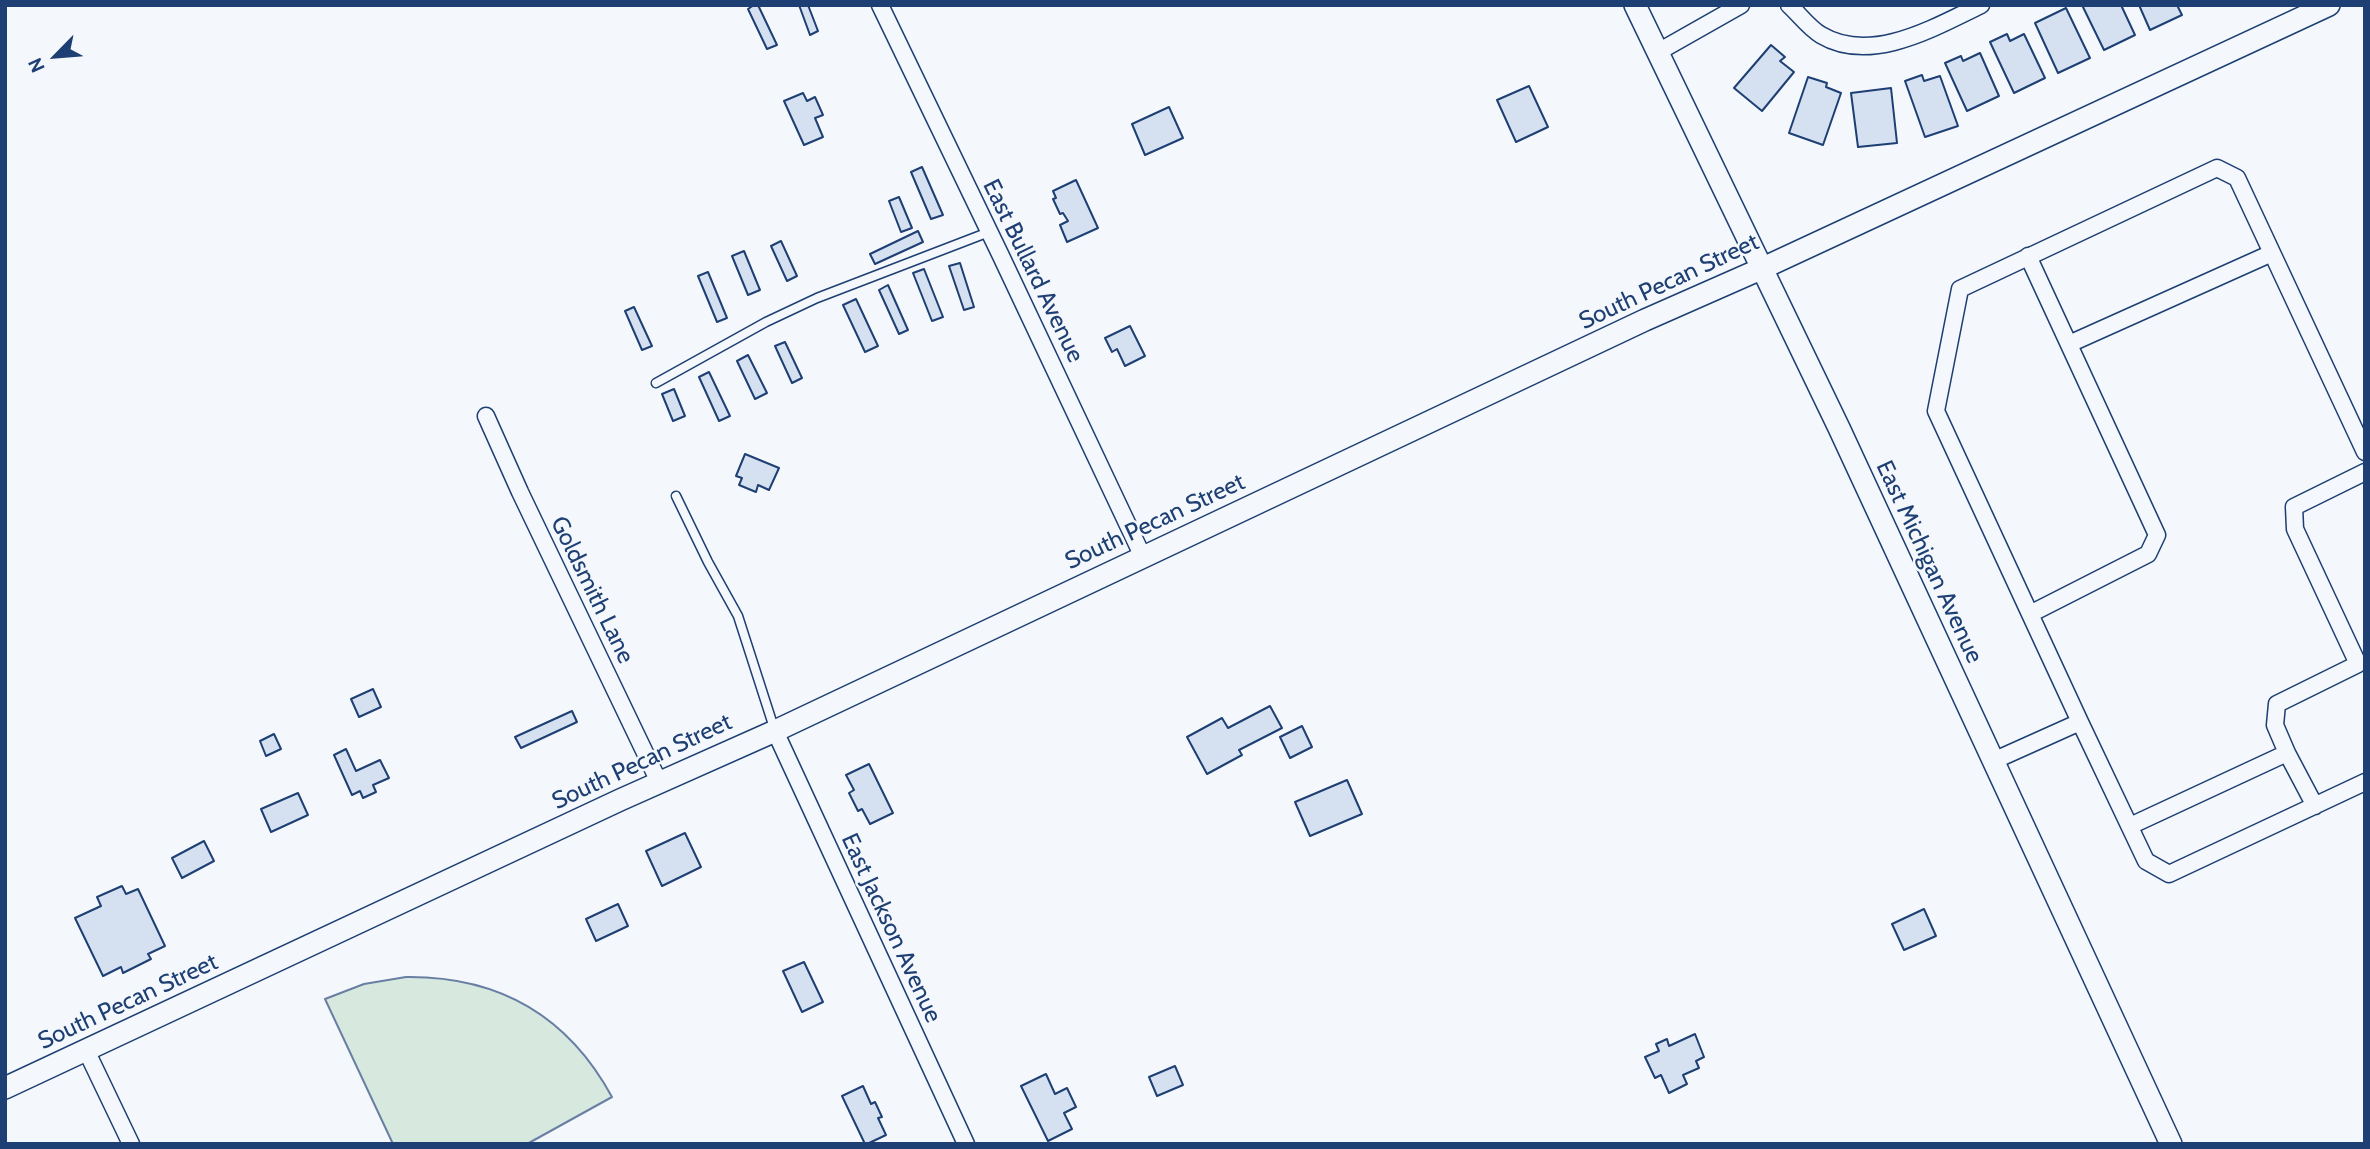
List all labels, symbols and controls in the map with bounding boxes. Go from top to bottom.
north arrow [21,21,91,91]
text: N [23,54,50,76]
street label: East Bullard Avenue [976,175,1090,367]
street label: South Pecan Street [1575,228,1763,336]
street label: East Michigan Avenue [1869,456,1989,668]
street label: South Pecan Street [1061,468,1249,576]
street label: Goldsmith Lane [544,512,640,668]
street label: South Pecan Street [548,708,736,816]
street label: East Jackson Avenue [835,829,947,1027]
street label: South Pecan Street [34,948,222,1056]

